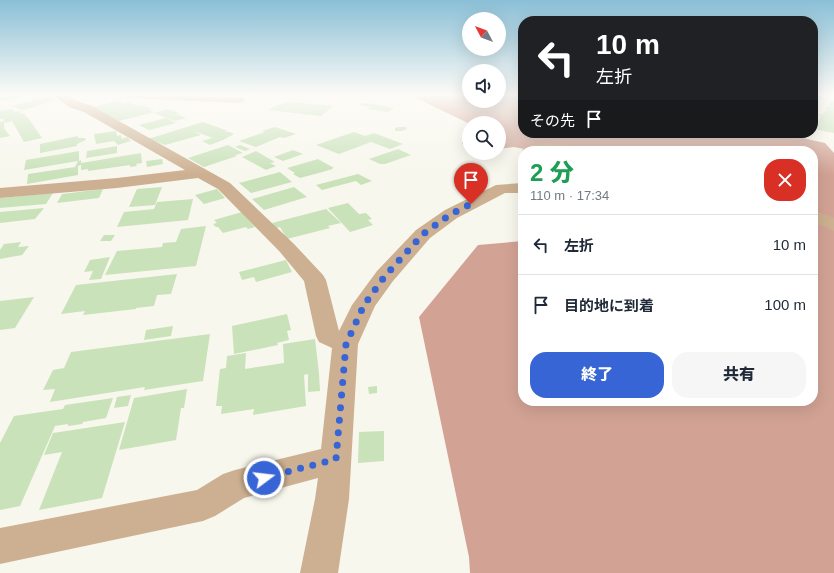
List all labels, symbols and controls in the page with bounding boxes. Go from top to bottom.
north arrow [462,12,506,56]
map controls [462,12,506,160]
text: 10 m [596,29,660,60]
icon: left [530,32,582,84]
button: sound [462,64,506,108]
text: 左折 [596,67,632,87]
icon: arrive [583,108,605,130]
text: その先 [530,112,575,129]
button: search [462,116,506,160]
text: 2 分 [530,159,574,186]
button: close [764,159,806,201]
pin [454,163,488,204]
icon: arrive [460,169,482,191]
text: 110 m · 17:34 [530,188,609,203]
icon: left [530,234,552,256]
text: 10 m [773,236,806,253]
text: 左折 [564,237,594,254]
icon: arrive [530,294,552,316]
text: 100 m [764,296,806,313]
text: 目的地に到着 [564,297,654,314]
button: 終了 [530,352,664,398]
button: 共有 [672,352,806,398]
position arrow [243,457,285,499]

